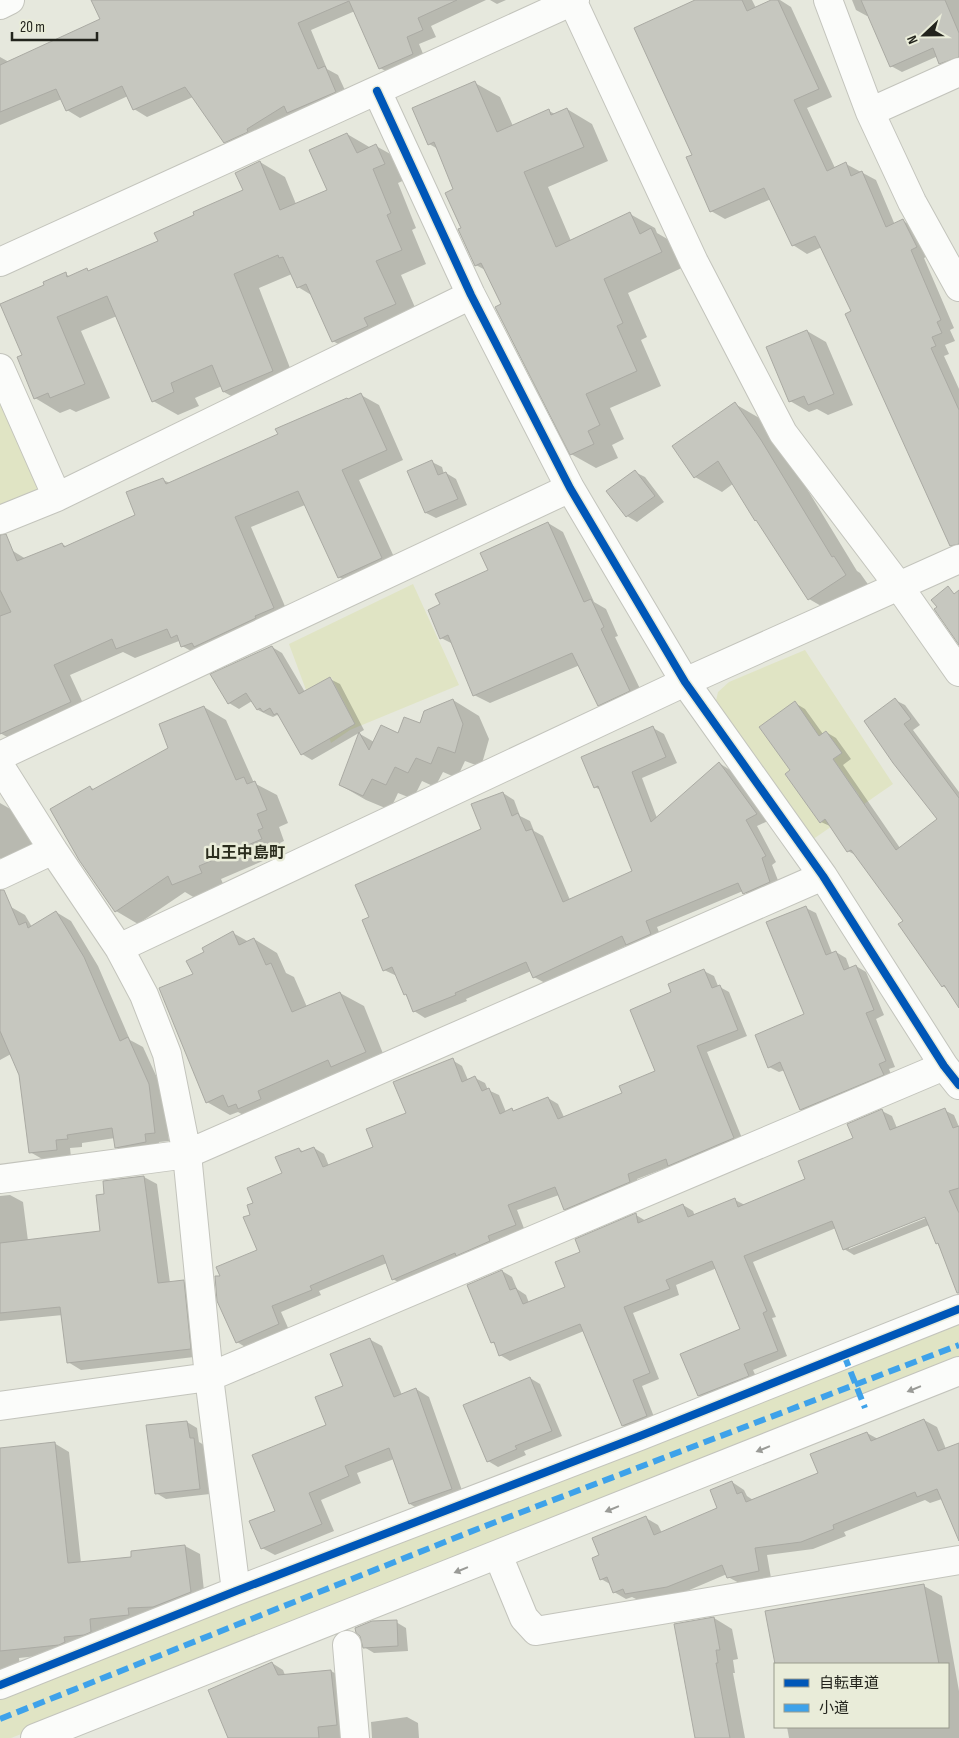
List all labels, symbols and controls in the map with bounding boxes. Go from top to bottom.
scale bar [12,10,98,42]
north arrow [899,10,949,60]
text: 20 m [20,18,45,37]
text: N [903,33,922,46]
district label: 山王中島町 [205,844,285,863]
one-way arrow [906,1385,921,1393]
one-way arrow [756,1446,770,1454]
one-way arrow [605,1506,619,1514]
one-way arrow [454,1566,468,1574]
legend [774,1663,949,1728]
text: 自転車道 [819,1674,879,1693]
text: 小道 [819,1699,849,1718]

